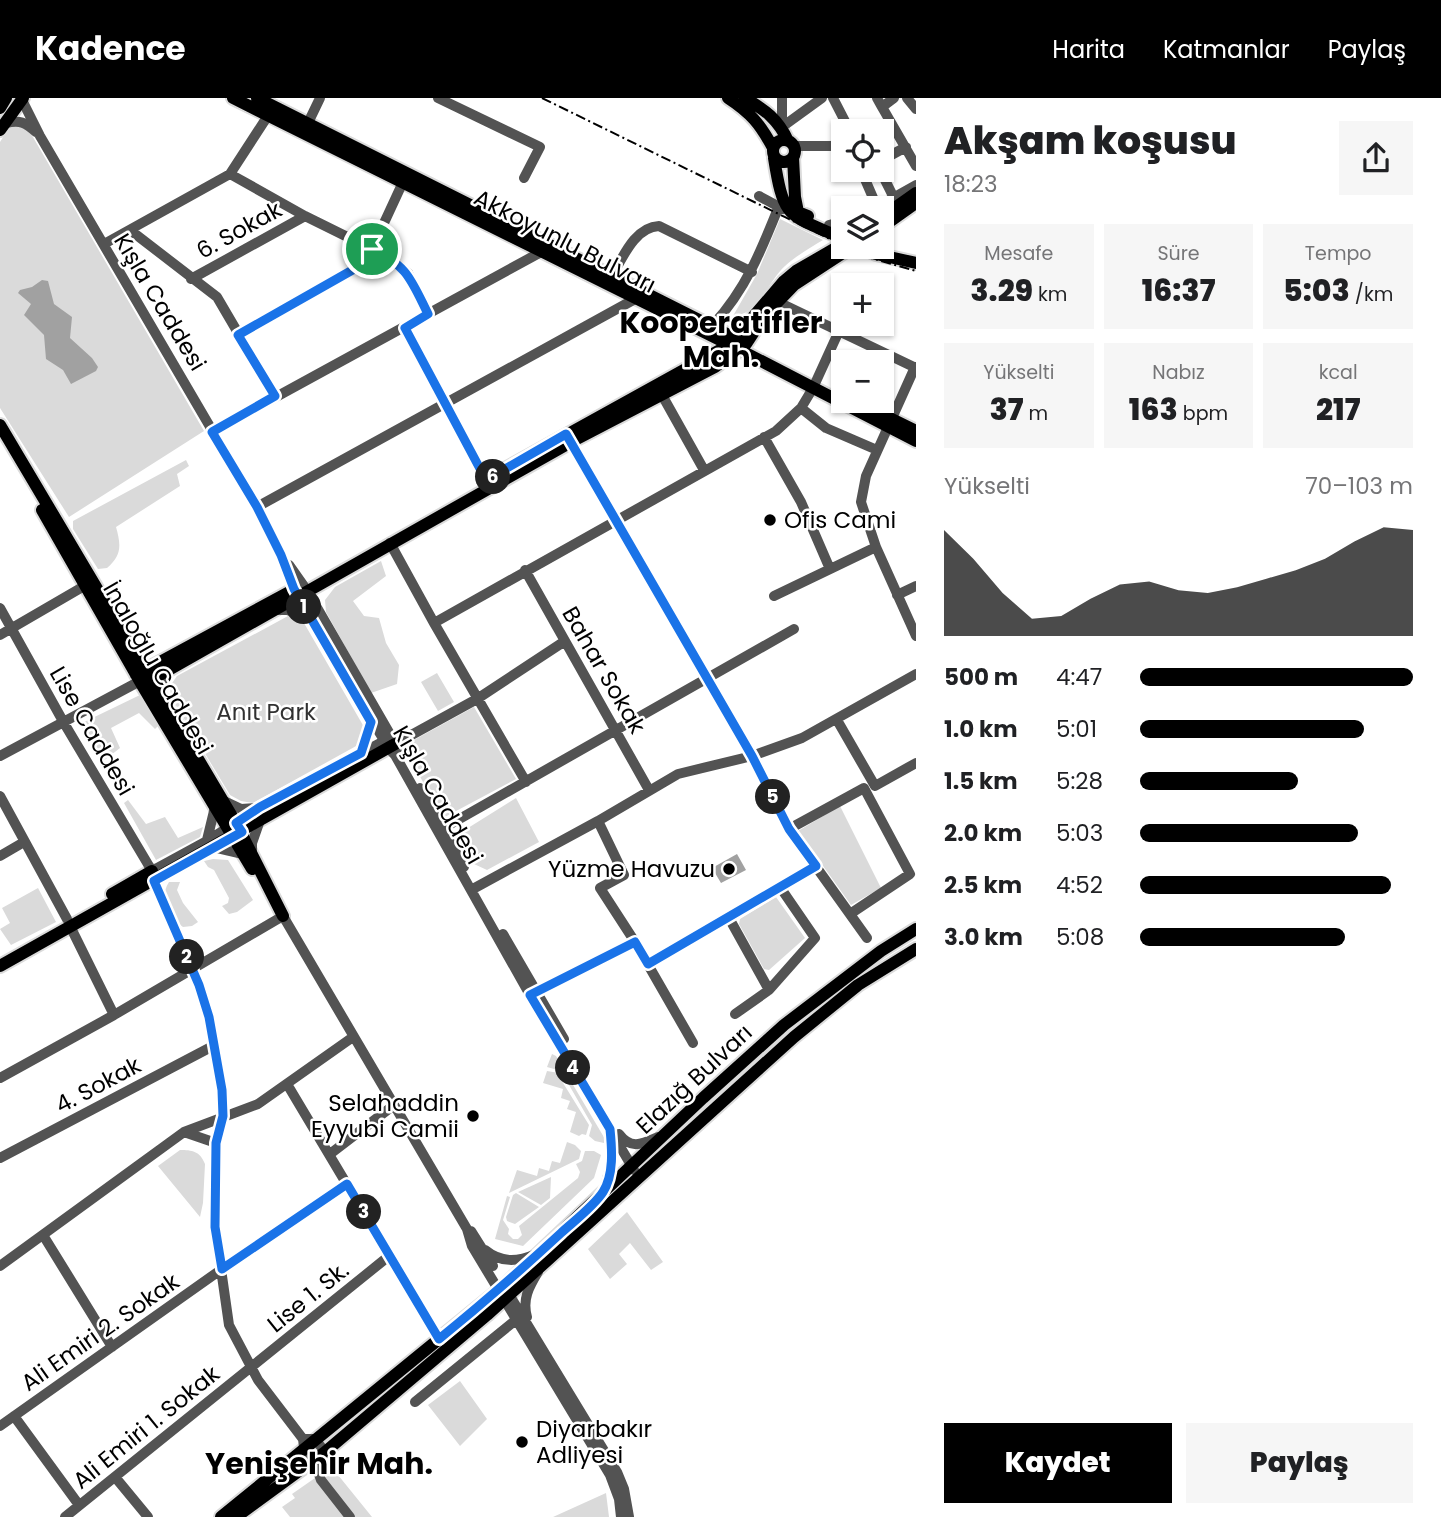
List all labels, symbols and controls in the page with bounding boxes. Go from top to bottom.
text: Kadence [35,25,186,72]
text: Harita [1052,33,1125,66]
text: Katmanlar [1163,33,1290,66]
text: Paylaş [1328,33,1406,66]
text: Akşam koşusu [944,114,1237,167]
map controls [831,119,894,413]
button: locate [831,119,894,182]
button: share [1339,121,1413,195]
text: 18:23 [944,168,998,200]
street label: Akkoyunlu Bulvarı [469,181,661,301]
street label: 6. Sokak [191,193,288,267]
button: layers [831,196,894,259]
pin [342,219,402,279]
street label: Kışla Caddesi [106,227,214,377]
icon: arrive [353,230,391,268]
text: Mesafe [984,240,1053,267]
text: Süre [1157,240,1200,267]
text: Tempo [1305,240,1371,267]
text: 3.29 [970,269,1033,312]
text: 16:37 [1142,269,1215,312]
text: 5:03 [1283,269,1350,312]
button: + [831,273,894,336]
text: km [1033,281,1067,308]
text: /km [1350,281,1393,308]
district label: Kooperatifler Mah. [619,301,823,378]
button: − [831,350,894,413]
text: Yükselti [983,359,1054,386]
text: Nabız [1152,359,1205,386]
text: kcal [1319,359,1358,386]
text: 37 [990,388,1024,431]
text: 163 [1129,388,1178,431]
text: 217 [1316,388,1360,431]
text: m [1024,400,1048,427]
text: bpm [1178,400,1228,427]
pin: 6 [476,460,510,494]
text: 6 [486,463,499,490]
text: Yükselti [944,470,1030,502]
text: 70–103 m [1305,470,1413,502]
place label: Ofis Cami [784,504,896,536]
marker: Ofis Cami [762,512,778,528]
street label: İnaloğlu Caddesi [95,576,221,760]
pin: 1 [286,589,322,624]
text: 1 [300,593,307,620]
street label: Bahar Sokak [555,600,653,740]
street label: Lise Caddesi [42,661,142,801]
text: 500 m [944,661,1018,693]
text: 4:47 [1056,661,1102,693]
park label: Anıt Park [216,696,316,728]
text: 1.0 km [944,713,1018,745]
text: 5:01 [1056,713,1097,745]
street label: Kışla Caddesi [385,720,491,870]
text: 1.5 km [944,765,1018,797]
text: 5:28 [1056,765,1103,797]
pin: 5 [756,780,790,814]
text: 5 [766,783,779,810]
text: 2.0 km [944,817,1022,849]
text: 5:03 [1056,817,1103,849]
place label: Yüzme Havuzu [548,853,715,885]
marker: Yüzme Havuzu [721,861,737,877]
text: 2.5 km [944,869,1022,901]
text: 4:52 [1056,869,1103,901]
text: 3.0 km [944,921,1023,953]
text: 5:08 [1056,921,1104,953]
pin: 2 [170,940,204,974]
text: 2 [181,943,192,970]
street label: Elazığ Bulvarı [629,1017,759,1141]
street label: 4. Sokak [49,1049,147,1121]
pin: 4 [556,1051,590,1086]
text: 4 [566,1054,579,1081]
place label: Selahaddin Eyyubi Camii [311,1087,459,1145]
marker: Selahaddin Eyyubi Camii [465,1108,481,1124]
pin: 3 [346,1194,382,1230]
text: 3 [358,1198,369,1225]
street label: Lise 1. Sk. [260,1254,356,1340]
street label: Ali Emiri 2. Sokak [15,1265,186,1398]
street label: Ali Emiri 1. Sokak [66,1358,226,1496]
place label: Diyarbakır Adliyesi [536,1413,652,1471]
button: Kaydet [944,1423,1172,1503]
button: Paylaş [1186,1423,1413,1503]
marker: Diyarbakır Adliyesi [514,1434,530,1450]
district label: Yenişehir Mah. [205,1442,433,1485]

